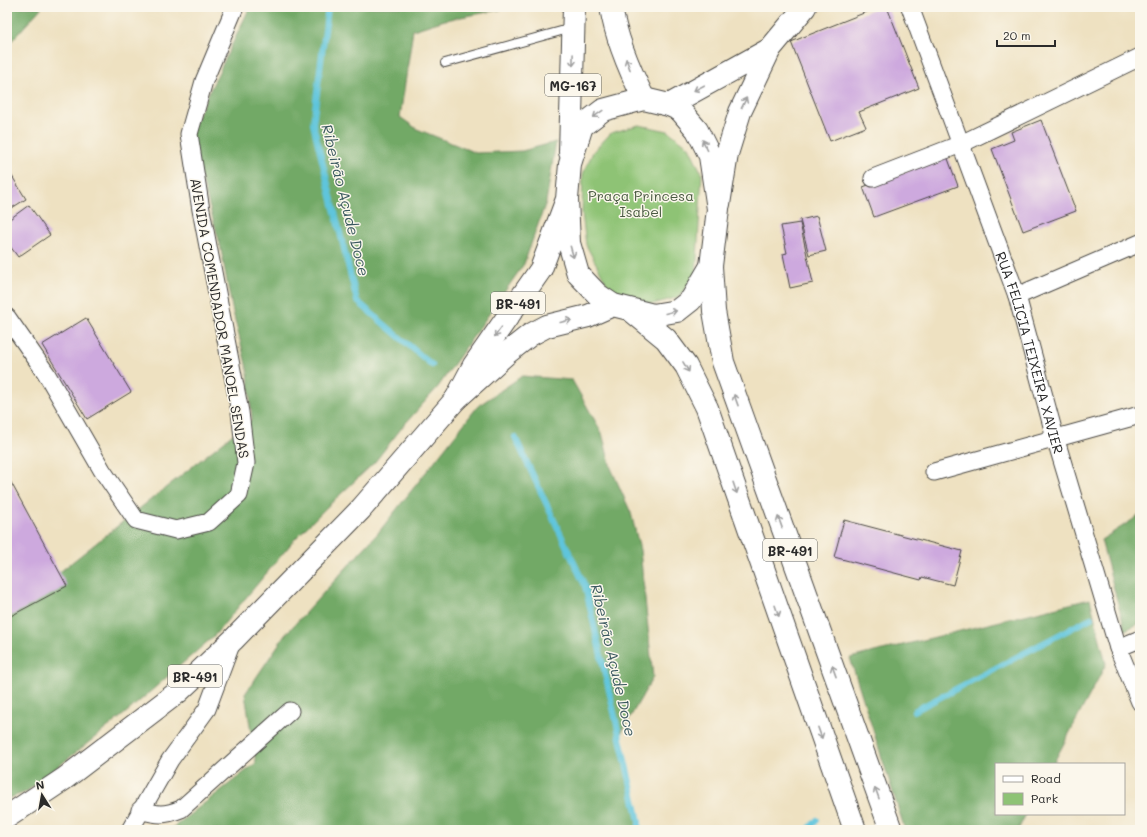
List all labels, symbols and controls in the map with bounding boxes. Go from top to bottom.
scale bar [997,22,1055,48]
text: 20 m [1003,27,1031,43]
one-way arrow [569,53,577,66]
one-way arrow [624,58,632,70]
road number: MG-167 [545,74,601,96]
one-way arrow [693,85,705,92]
one-way arrow [741,98,748,110]
one-way arrow [593,110,604,118]
water label: Ribeirão Açude Doce [317,122,375,278]
one-way arrow [701,140,708,152]
street label: AVENIDA COMENDADOR MANOEL SENDAS [186,176,254,460]
park label: Praça Princesa Isabel [588,186,694,221]
one-way arrow [569,245,576,258]
street label: RUA FELICIA TEIXEIRA XAVIER [992,249,1069,456]
road number: BR-491 [491,292,545,314]
one-way arrow [664,307,677,315]
one-way arrow [559,317,572,325]
one-way arrow [493,326,502,337]
one-way arrow [683,361,691,373]
one-way arrow [732,394,740,406]
one-way arrow [731,481,739,493]
one-way arrow [776,517,784,529]
road number: BR-491 [763,539,817,561]
water label: Ribeirão Açude Doce [587,582,641,738]
one-way arrow [774,604,781,617]
road number: BR-491 [168,665,222,687]
one-way arrow [829,665,837,677]
one-way arrow [817,727,824,740]
legend [995,763,1125,815]
text: Road [1031,770,1061,786]
north arrow [22,775,62,815]
text: N [34,777,46,793]
one-way arrow [873,788,881,800]
text: Park [1031,790,1058,806]

